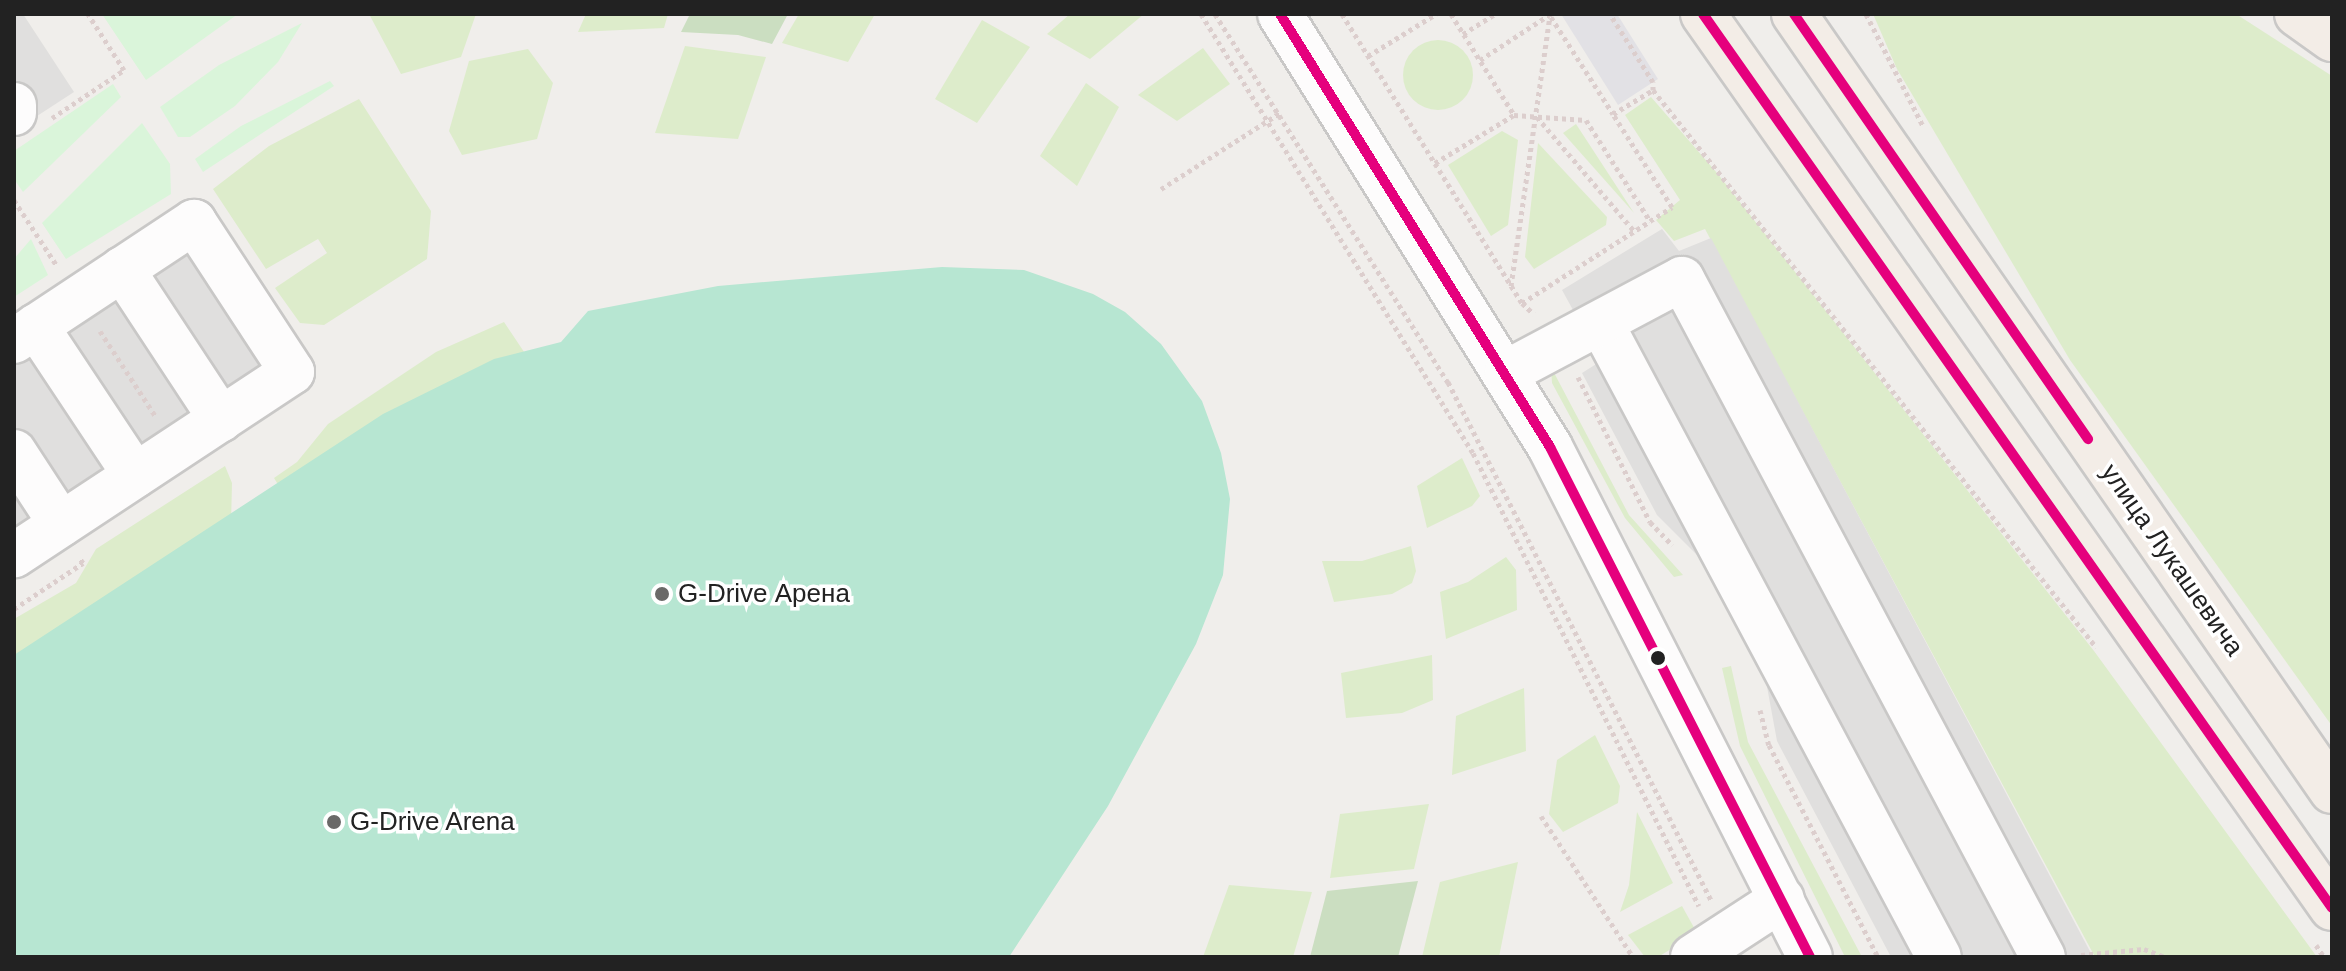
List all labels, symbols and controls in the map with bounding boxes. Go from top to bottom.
street label: улица Лукашевича [2094,458,2250,662]
place label: G-Drive Арена [678,578,850,610]
marker: G-Drive Арена [653,585,671,603]
unlabelled marker [1650,650,1666,666]
place label: G-Drive Arena [350,806,516,838]
marker: G-Drive Arena [325,813,343,831]

